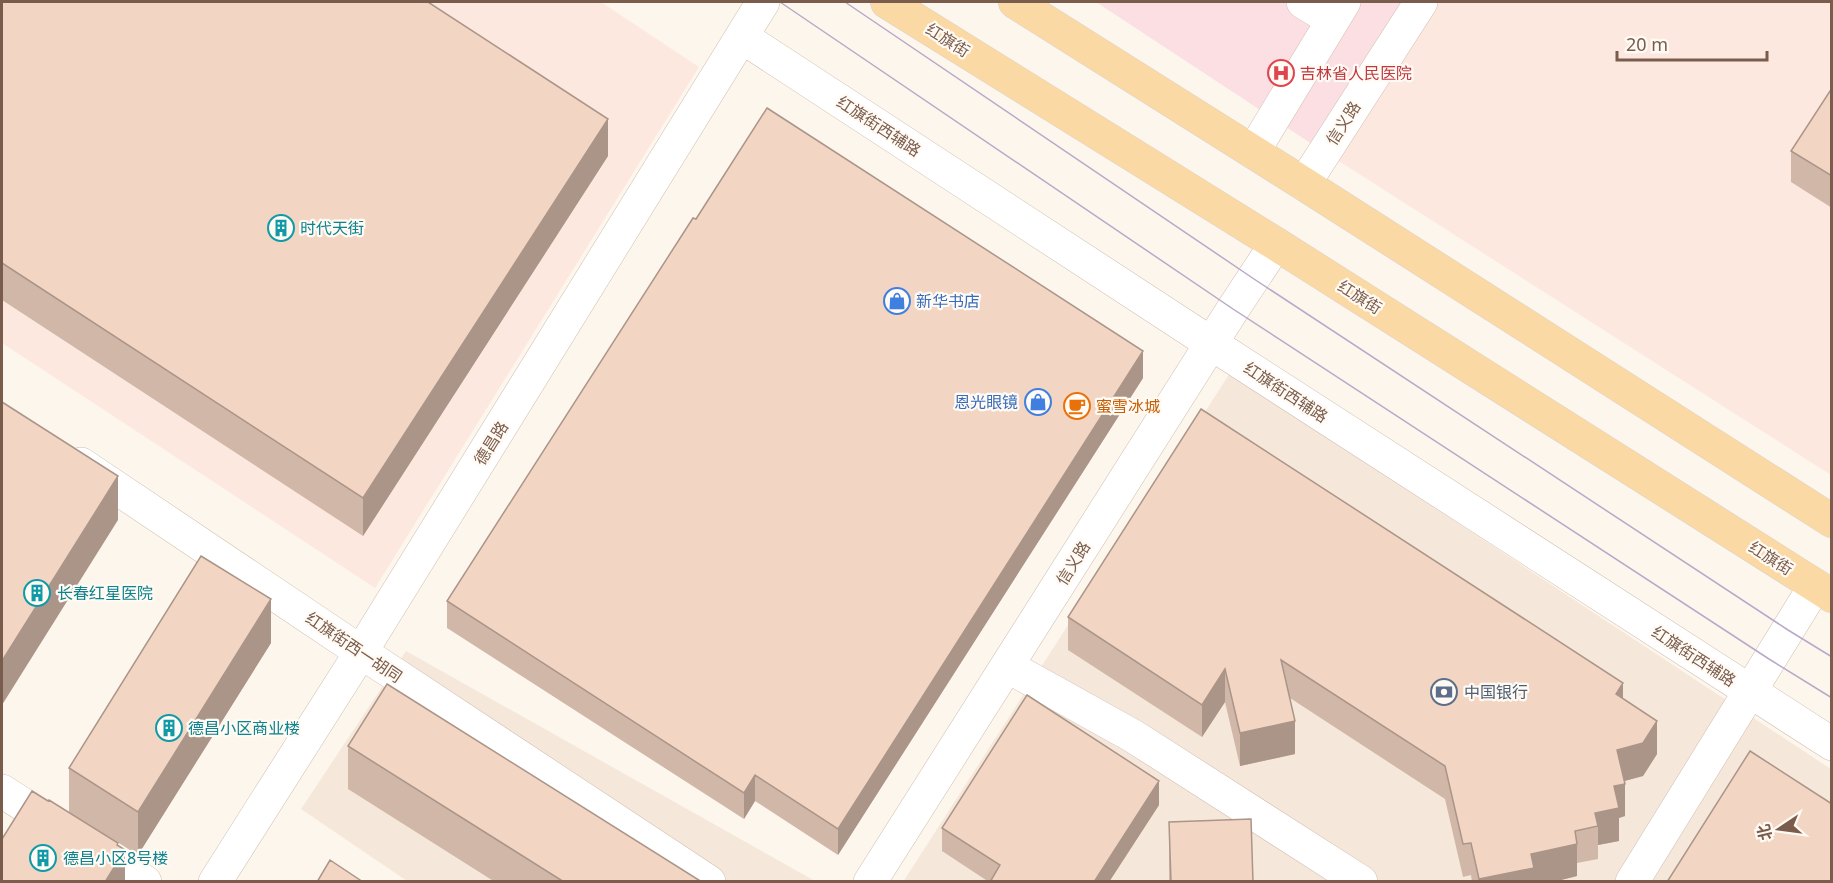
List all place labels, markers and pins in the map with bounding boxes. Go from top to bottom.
hospital icon: 吉林省人民医院 [1266,58,1296,88]
place label: 吉林省人民医院 [1300,62,1412,84]
building icon: 时代天街 [266,213,296,243]
place label: 时代天街 [300,217,364,239]
shop icon: 新华书店 [882,286,912,316]
place label: 新华书店 [916,290,980,312]
shop icon: 恩光眼镜 [1023,387,1053,417]
place label: 恩光眼镜 [954,391,1018,413]
cafe icon: 蜜雪冰城 [1062,391,1092,421]
place label: 蜜雪冰城 [1096,395,1160,417]
building icon: 长春红星医院 [22,578,52,608]
place label: 长春红星医院 [57,582,153,604]
bank icon: 中国银行 [1429,677,1459,707]
place label: 中国银行 [1464,681,1528,703]
building icon: 德昌小区商业楼 [154,713,184,743]
place label: 德昌小区商业楼 [188,717,300,739]
building icon: 德昌小区8号楼 [28,843,58,873]
place label: 德昌小区8号楼 [63,847,168,869]

